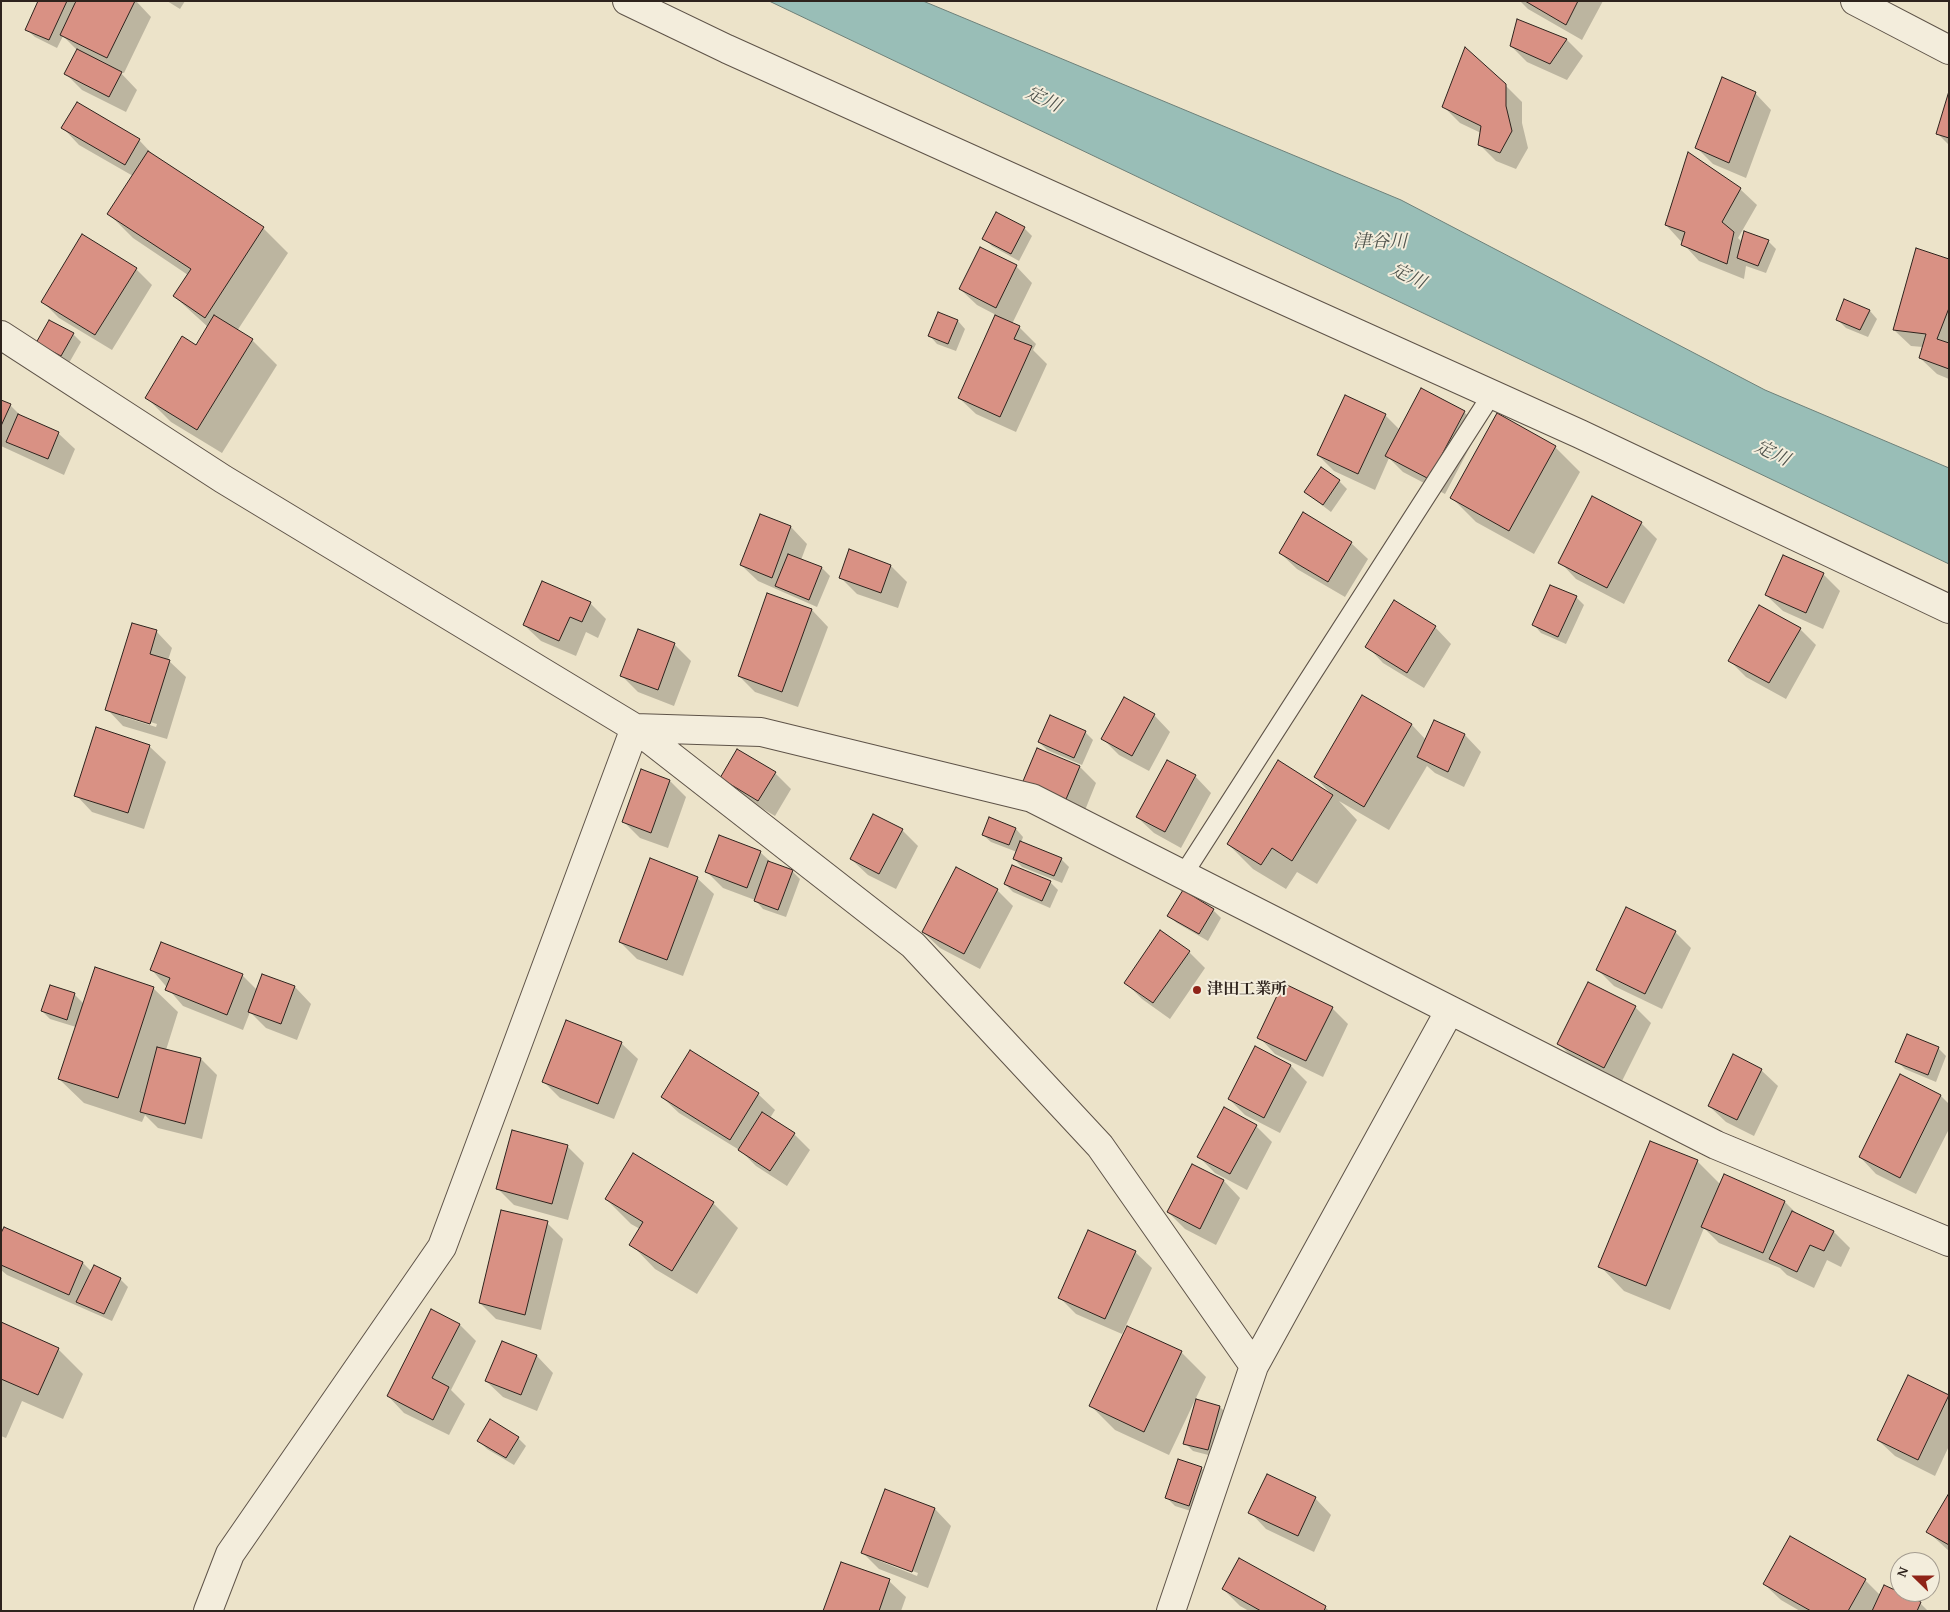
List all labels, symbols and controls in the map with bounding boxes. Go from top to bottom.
water label: 定川 [1022,82,1064,118]
water label: 津谷川 [1353,231,1407,253]
water label: 定川 [1387,259,1429,295]
water label: 定川 [1751,436,1793,472]
place label: 津田工業所 [1207,980,1287,1000]
marker: 津田工業所 [1191,984,1203,996]
north arrow [1890,1552,1940,1602]
text: N [1891,1564,1913,1580]

